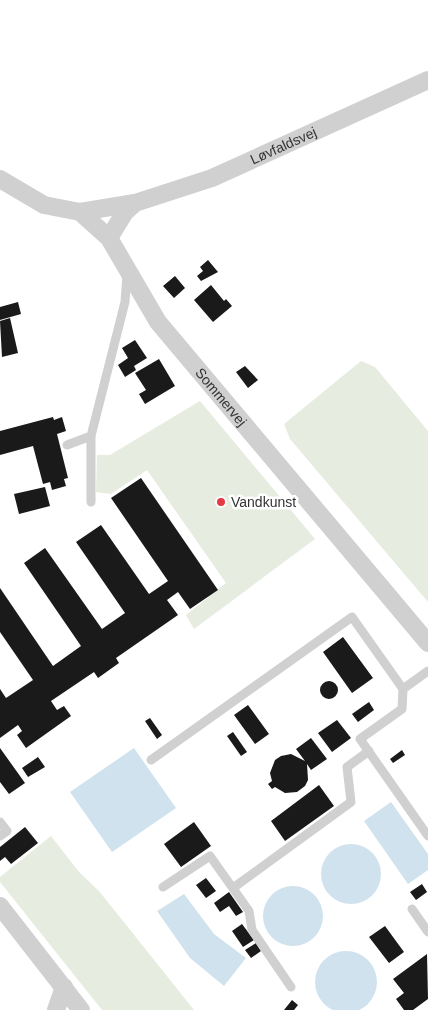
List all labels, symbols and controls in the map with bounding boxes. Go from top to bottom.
street label: Løvfaldsvej [248,124,319,168]
street label: Sommervej [192,365,250,429]
place label: Vandkunst [231,494,296,510]
marker: Vandkunst [215,496,227,508]

